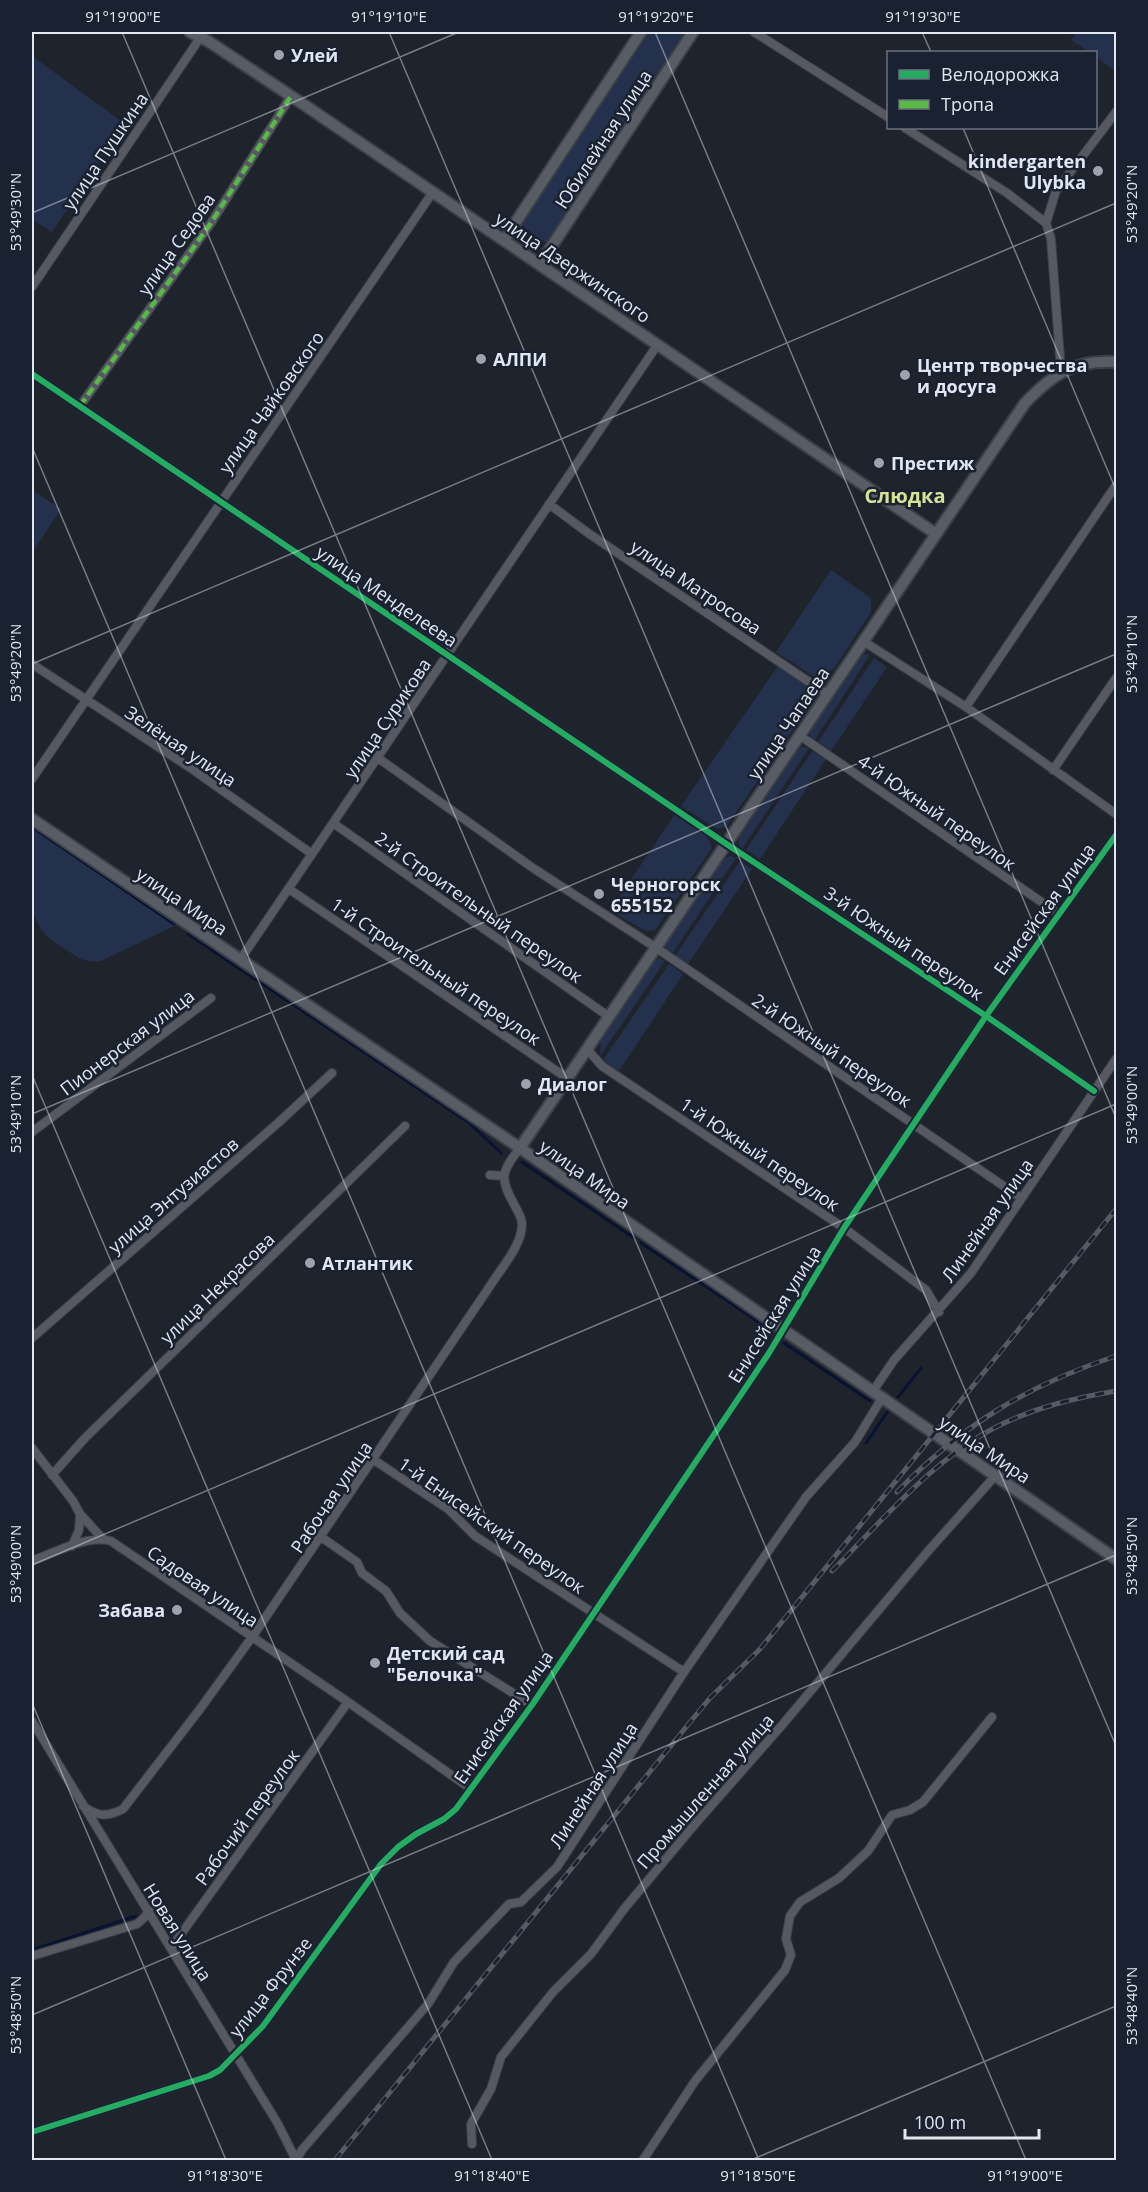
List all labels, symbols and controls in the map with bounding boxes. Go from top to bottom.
text: 91°19'00"E [85,6,161,26]
text: 91°19'10"E [351,6,427,26]
text: 91°19'20"E [618,6,694,26]
text: 91°19'30"E [885,6,961,26]
place label: Улей [291,43,338,67]
marker: Улей [272,48,286,62]
legend [887,51,1097,129]
text: Велодорожка [941,62,1059,86]
street label: Юбилейная улица [549,65,657,213]
street label: улица Пушкина [57,88,153,214]
text: Тропа [941,92,994,116]
place label: kindergarten Ulybka [968,149,1086,194]
marker: kindergarten Ulybka [1091,164,1105,178]
text: 53°49'20"N [1121,165,1141,243]
text: 53°49'30"N [5,173,25,251]
street label: улица Седова [132,188,220,300]
street label: улица Дзержинского [491,206,655,328]
street label: улица Чайковского [213,326,329,478]
place label: АЛПИ [493,347,547,371]
marker: АЛПИ [474,352,488,366]
place label: Центр творчества и досуга [917,353,1087,398]
marker: Центр творчества и досуга [898,368,912,382]
place label: Престиж [891,451,975,475]
marker: Престиж [872,456,886,470]
district label: Слюдка [865,482,945,509]
street label: улица Матросова [626,534,766,640]
street label: улица Менделеева [312,540,462,652]
text: 53°49'10"N [1121,615,1141,693]
text: 53°49'20"N [5,624,25,702]
street label: улица Сурикова [338,653,436,783]
street label: улица Чапаева [741,662,835,784]
street label: Зелёная улица [121,700,241,792]
street label: 4-й Южный переулок [853,748,1021,876]
street label: 2-й Строительный переулок [371,826,588,988]
street label: Енисейская улица [988,838,1100,980]
street label: улица Мира [132,862,232,940]
place label: Черногорск 655152 [611,872,722,917]
street label: 3-й Южный переулок [820,881,989,1006]
marker: Черногорск 655152 [592,887,606,901]
street label: 1-й Строительный переулок [327,892,546,1051]
street label: Пионерская улица [55,984,199,1100]
street label: 2-й Южный переулок [748,988,917,1113]
text: 53°49'00"N [1121,1066,1141,1144]
place label: Диалог [538,1072,607,1096]
text: 53°49'10"N [5,1075,25,1153]
marker: Диалог [519,1077,533,1091]
street label: 1-й Южный переулок [676,1092,845,1217]
street label: улица Энтузиастов [103,1132,243,1258]
street label: улица Мира [535,1134,635,1214]
street label: Линейная улица [936,1154,1038,1286]
street label: улица Некрасова [155,1227,279,1349]
street label: Енисейская улица [722,1241,826,1387]
place label: Атлантик [322,1251,414,1275]
marker: Атлантик [303,1256,317,1270]
street label: улица Мира [935,1410,1035,1488]
street label: Рабочая улица [285,1436,377,1558]
street label: 1-й Енисейский переулок [394,1451,591,1599]
text: 53°48'50"N [1121,1517,1141,1595]
text: 53°49'00"N [5,1525,25,1603]
street label: Садовая улица [143,1540,263,1632]
place label: Забава [98,1598,165,1622]
marker: Забава [170,1603,184,1617]
place label: Детский сад "Белочка" [387,1641,504,1686]
street label: Енисейская улица [448,1646,558,1788]
marker: Детский сад "Белочка" [368,1656,382,1670]
street label: Промышленная улица [631,1708,779,1874]
street label: Линейная улица [543,1718,643,1852]
street label: Рабочий переулок [189,1744,305,1890]
street label: Новая улица [138,1879,218,1985]
street label: улица Фрунзе [223,1932,317,2042]
text: 53°48'40"N [1121,1967,1141,2045]
text: 53°48'50"N [5,1976,25,2054]
scale bar [905,2102,1038,2140]
text: 100 m [914,2110,966,2134]
text: 91°18'30"E [187,2165,263,2185]
text: 91°18'40"E [454,2165,530,2185]
text: 91°18'50"E [720,2165,796,2185]
text: 91°19'00"E [987,2165,1063,2185]

